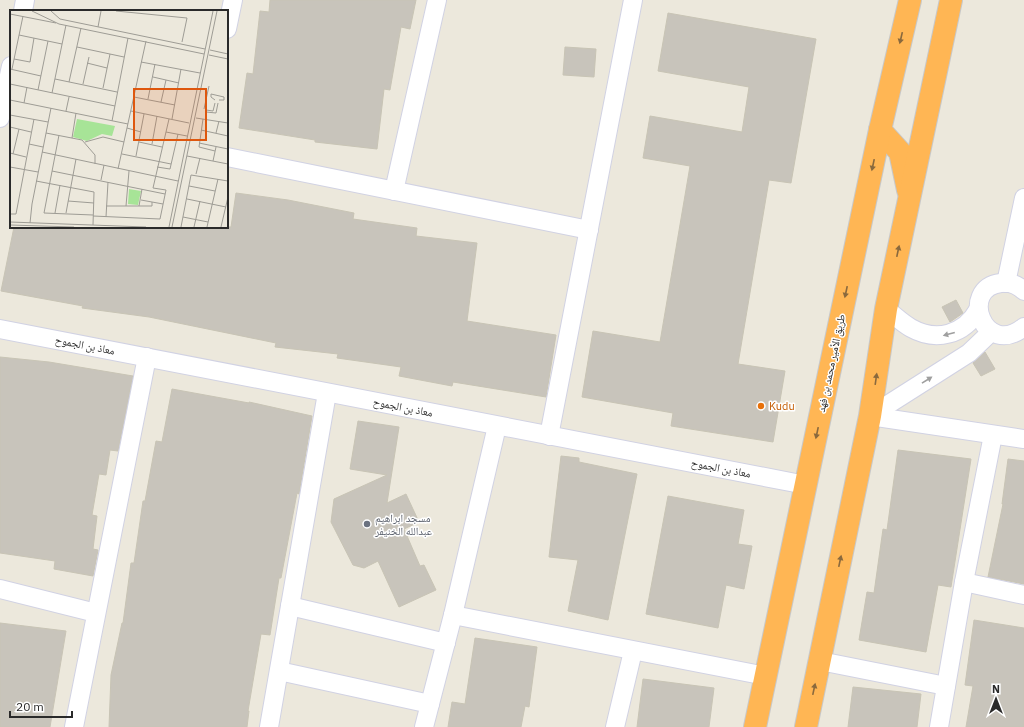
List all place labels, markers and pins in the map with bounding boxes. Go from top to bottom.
place label: Kudu [769,399,795,413]
marker: Kudu [756,401,766,411]
place label: مسجد ابراهيم عبدالله الخنيفر [374,511,433,538]
marker: مسجد ابراهيم عبدالله الخنيفر [362,519,372,529]

